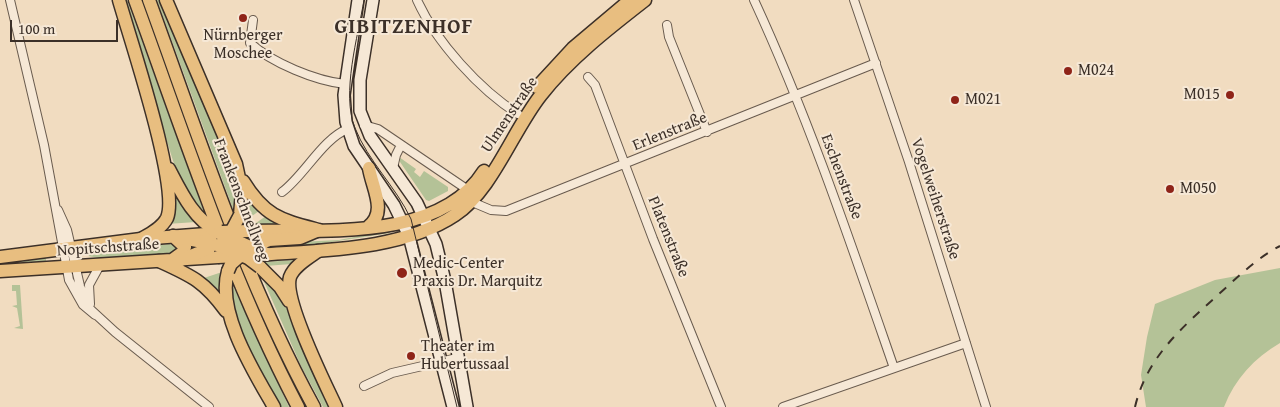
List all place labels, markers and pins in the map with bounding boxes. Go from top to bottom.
marker: Nürnberger Moschee [237,12,249,24]
place label: Nürnberger Moschee [203,26,283,64]
place label: M024 [1078,61,1114,81]
marker: M024 [1062,65,1074,77]
place label: M015 [1184,85,1220,105]
marker: M015 [1224,89,1236,101]
place label: M021 [965,90,1001,110]
marker: M021 [949,94,961,106]
place label: M050 [1180,179,1216,199]
marker: M050 [1164,183,1176,195]
place label: Medic-Center Praxis Dr. Marquitz [413,254,542,292]
marker: Medic-Center Praxis Dr. Marquitz [395,266,409,280]
place label: Theater im Hubertussaal [421,337,509,375]
marker: Theater im Hubertussaal [405,350,417,362]

